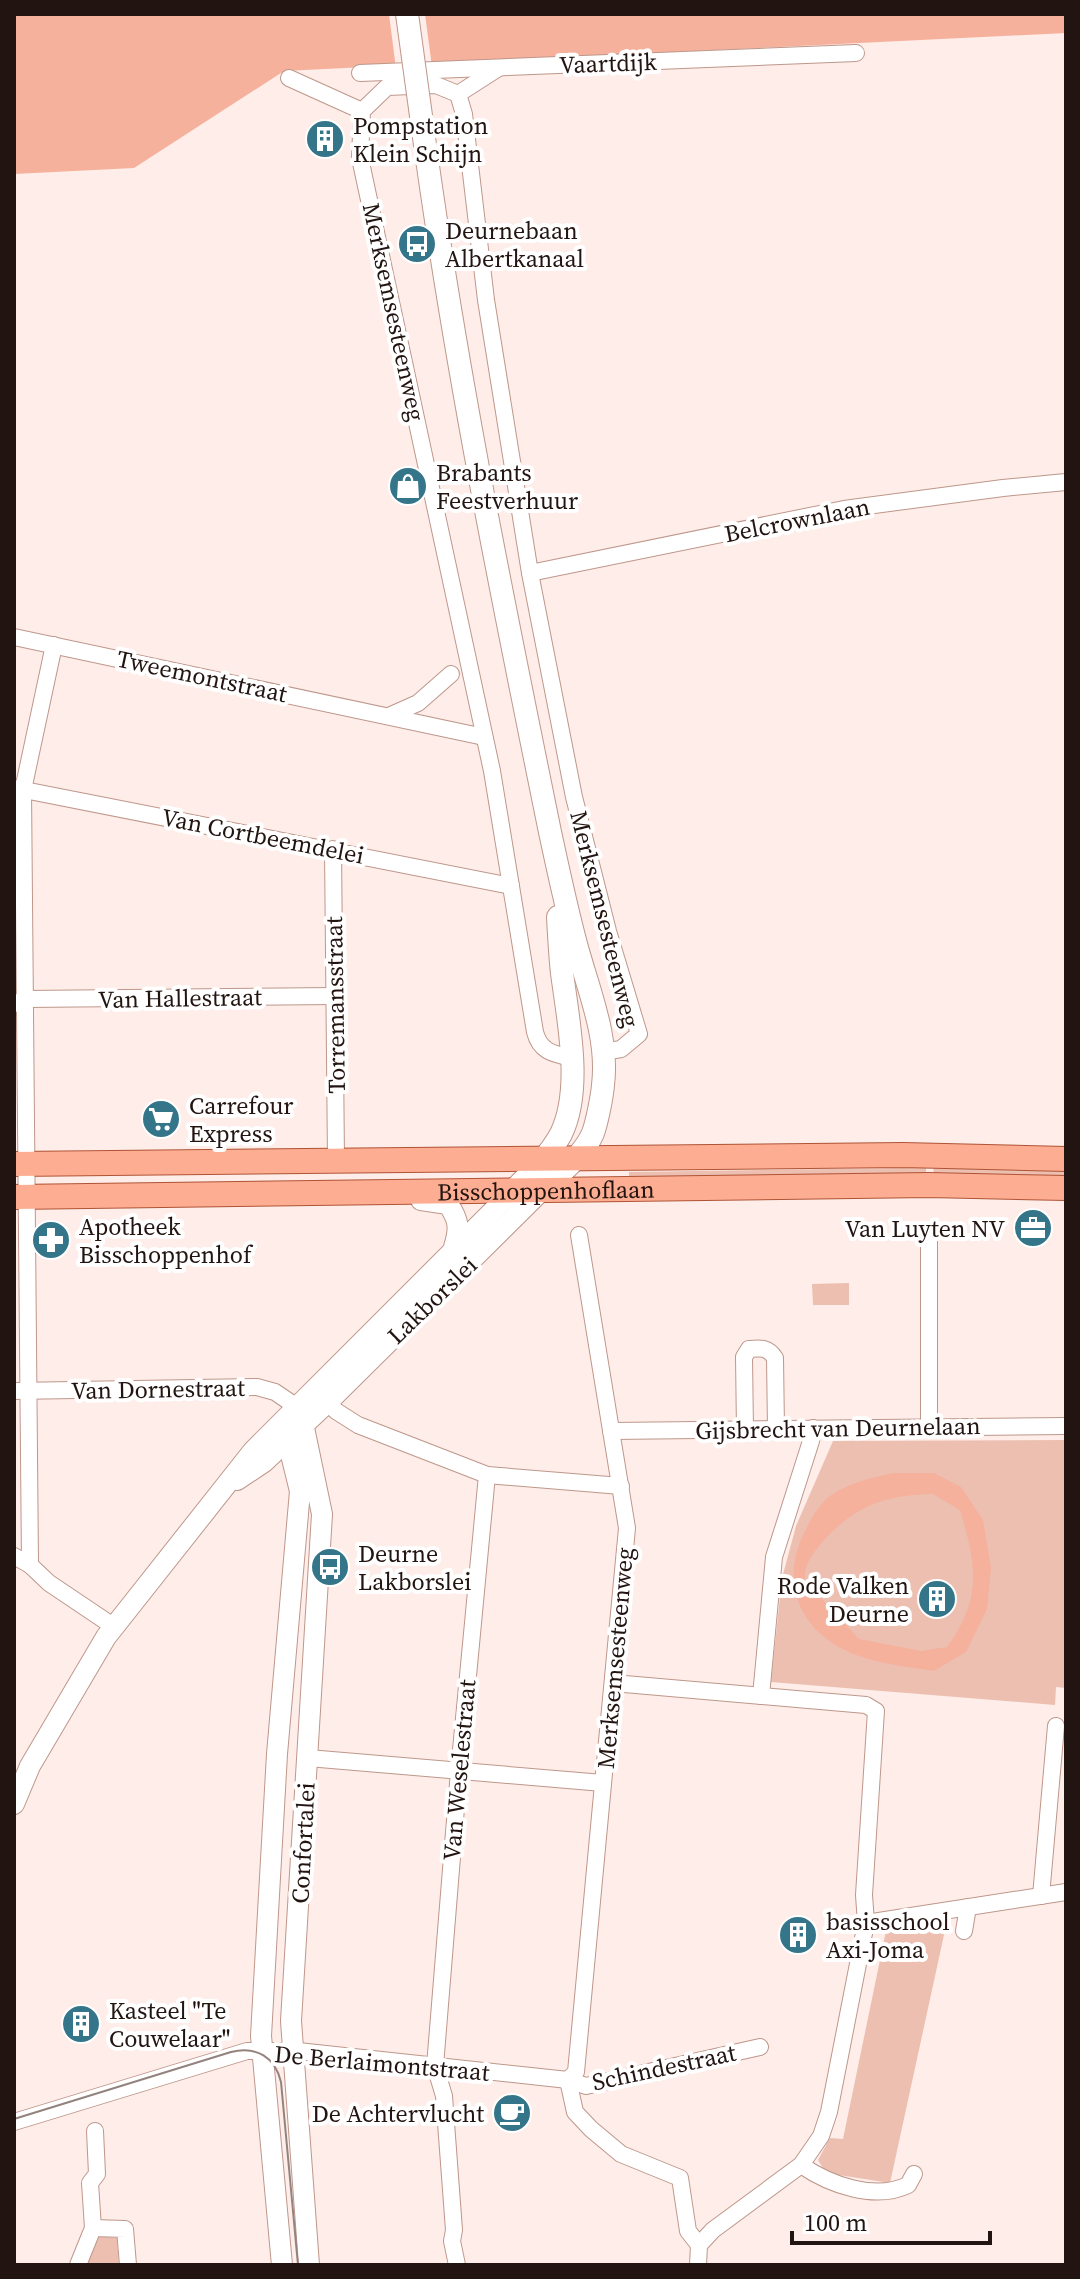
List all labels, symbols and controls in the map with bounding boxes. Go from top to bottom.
street label: Vaartdijk [559,45,658,81]
place label: Pompstation Klein Schijn [353,109,488,170]
building icon: Pompstation Klein Schijn [304,118,346,160]
street label: Merksemsesteenweg [355,200,433,424]
place label: Deurnebaan Albertkanaal [445,214,584,275]
bus stop icon: Deurnebaan Albertkanaal [396,223,438,265]
place label: Brabants Feestverhuur [436,456,578,517]
shop icon: Brabants Feestverhuur [387,465,429,507]
street label: Belcrownlaan [721,490,873,550]
street label: Tweemontstraat [114,642,290,710]
street label: Van Cortbeemdelei [159,800,367,872]
street label: Merksemsesteenweg [562,807,648,1031]
street label: Torremansstraat [317,916,353,1094]
street label: Van Hallestraat [98,980,262,1016]
place label: Carrefour Express [189,1089,294,1150]
supermarket icon: Carrefour Express [140,1098,182,1140]
street label: Bisschoppenhoflaan [437,1172,655,1208]
office icon: Van Luyten NV [1012,1207,1054,1249]
place label: Apotheek Bisschoppenhof [79,1210,254,1271]
place label: Van Luyten NV [845,1212,1005,1245]
pharmacy icon: Apotheek Bisschoppenhof [30,1219,72,1261]
street label: Lakborslei [380,1249,484,1351]
street label: Van Dornestraat [71,1371,245,1407]
street label: Gijsbrecht van Deurnelaan [695,1409,981,1447]
place label: Deurne Lakborslei [358,1537,471,1598]
bus stop icon: Deurne Lakborslei [309,1546,351,1588]
street label: Merksemsesteenweg [589,1546,641,1770]
place label: Rode Valken Deurne [777,1569,909,1630]
building icon: Rode Valken Deurne [916,1578,958,1620]
street label: Van Weselestraat [435,1678,483,1862]
street label: Confortalei [283,1782,323,1904]
place label: basisschool Axi-Joma [826,1905,950,1966]
building icon: basisschool Axi-Joma [777,1914,819,1956]
place label: Kasteel "Te Couwelaar" [109,1994,230,2055]
building icon: Kasteel "Te Couwelaar" [60,2003,102,2045]
street label: Schindestraat [589,2036,739,2098]
street label: De Berlaimontstraat [273,2037,491,2089]
cafe icon: De Achtervlucht [491,2092,533,2134]
place label: De Achtervlucht [312,2097,484,2130]
scale bar [792,2195,990,2245]
text: 100 m [804,2206,867,2239]

